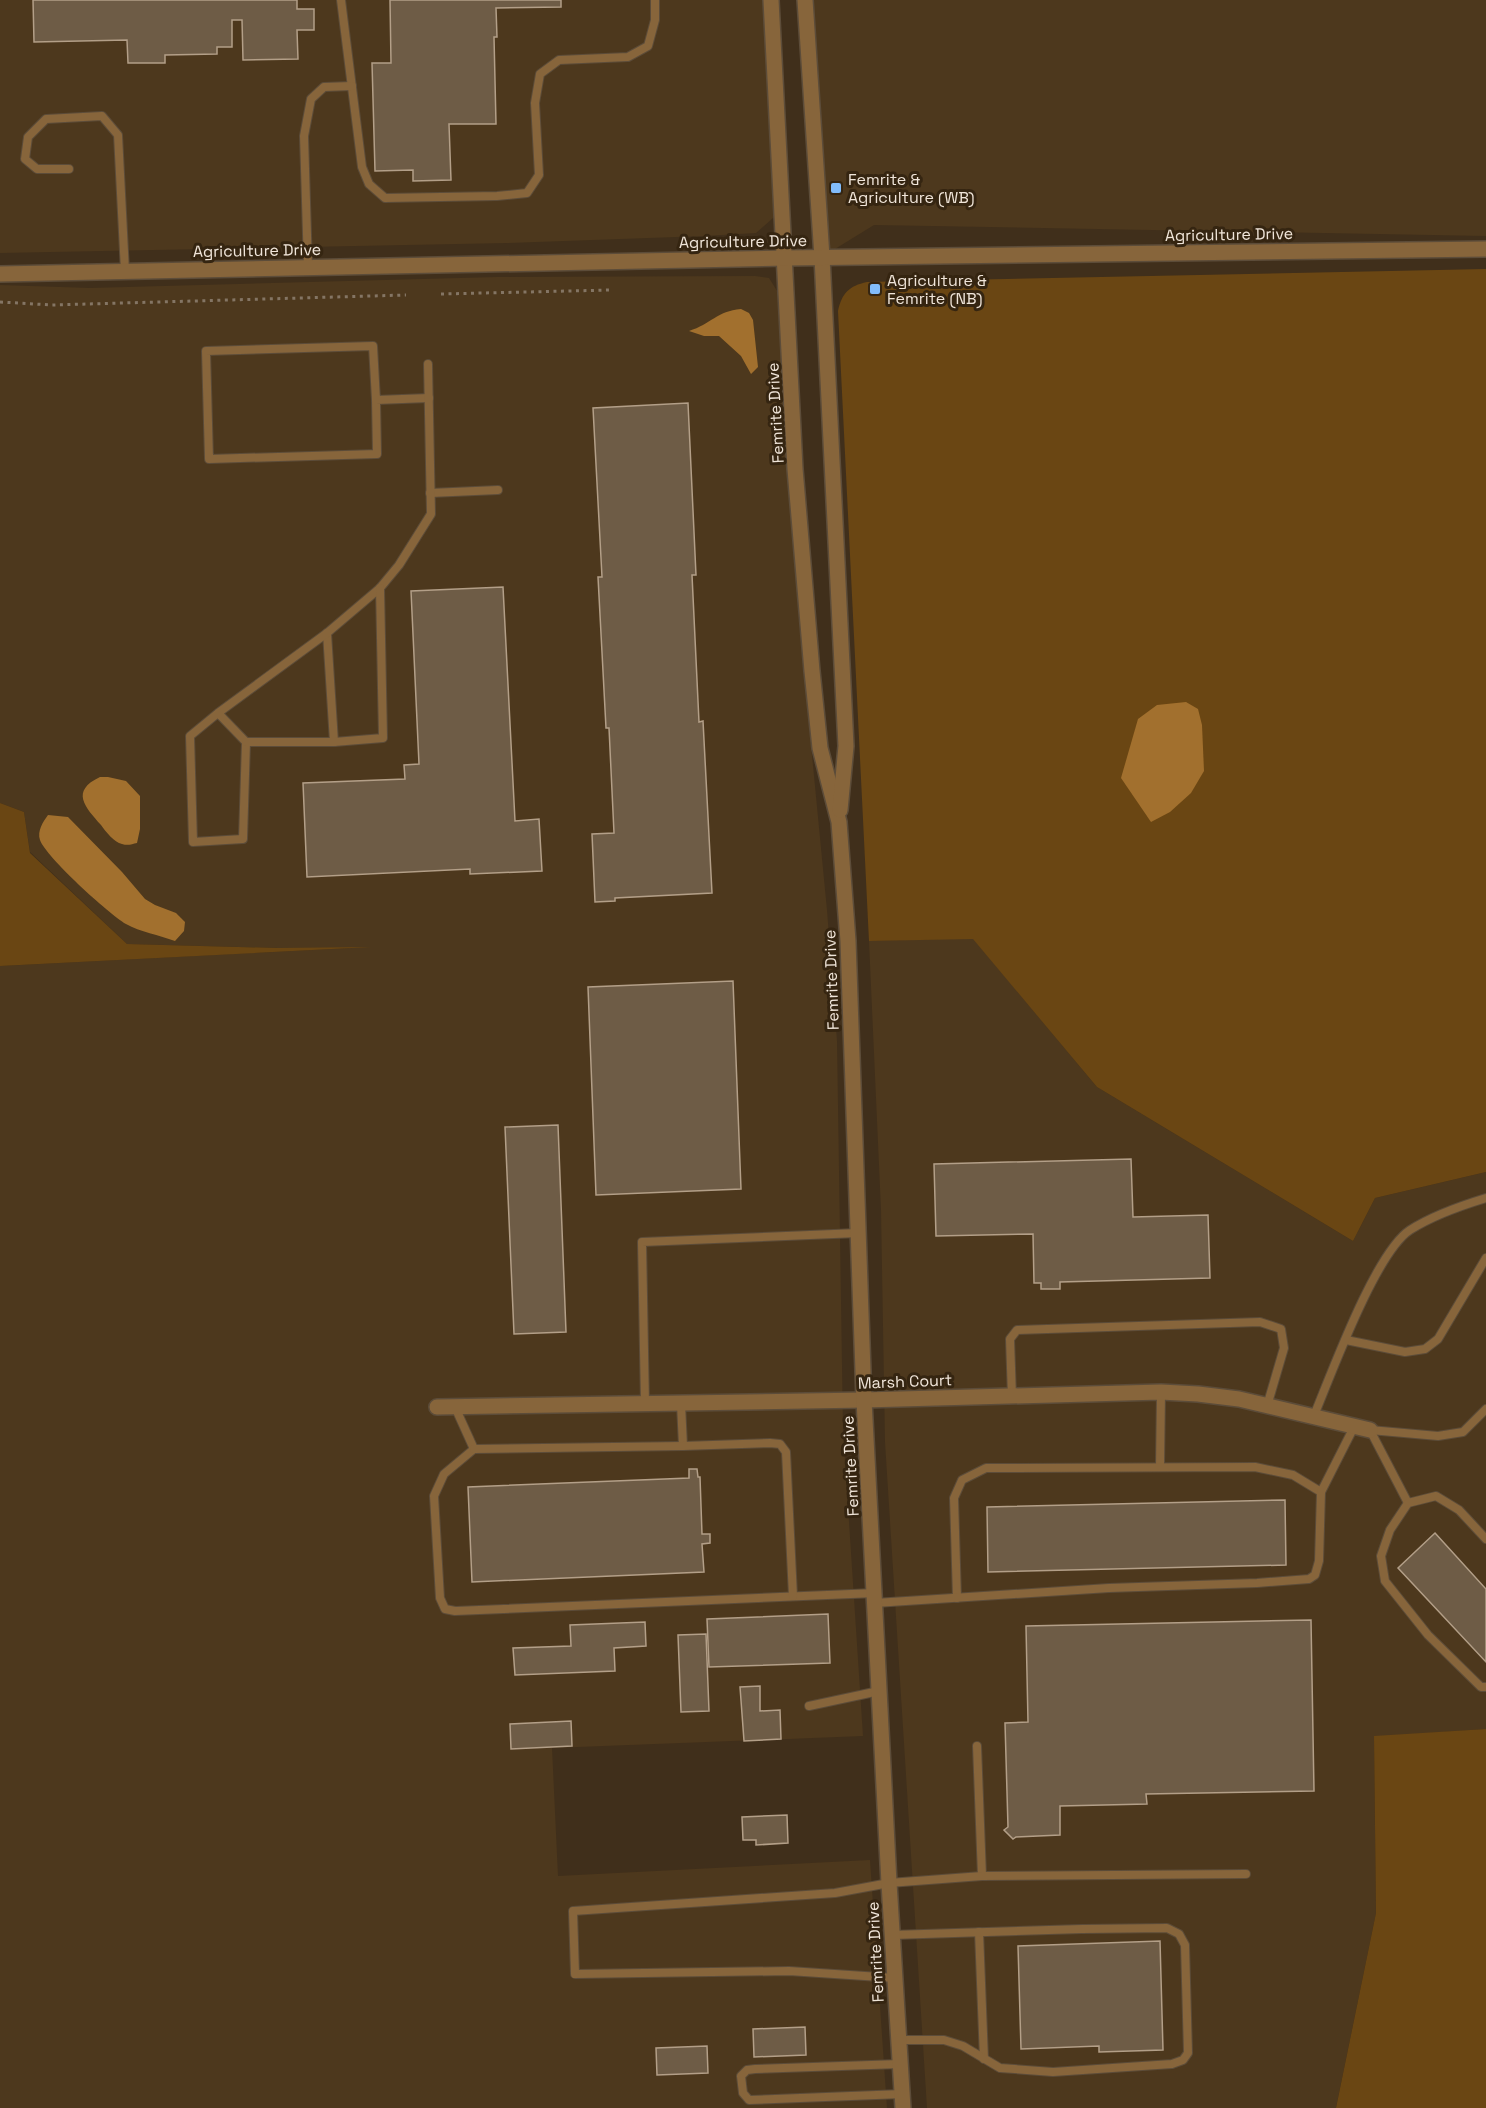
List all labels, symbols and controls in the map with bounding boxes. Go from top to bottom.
place label: Femrite & Agriculture (WB) [848,169,975,208]
marker: Femrite & Agriculture (WB) [829,181,843,195]
street label: Agriculture Drive [1165,223,1293,246]
street label: Agriculture Drive [679,230,807,253]
street label: Agriculture Drive [193,239,321,262]
place label: Agriculture & Femrite (NB) [887,270,987,309]
marker: Agriculture & Femrite (NB) [868,282,882,296]
street label: Femrite Drive [762,362,789,464]
street label: Femrite Drive [819,929,844,1031]
street label: Marsh Court [857,1369,953,1394]
street label: Femrite Drive [837,1415,864,1517]
street label: Femrite Drive [862,1901,889,2003]

